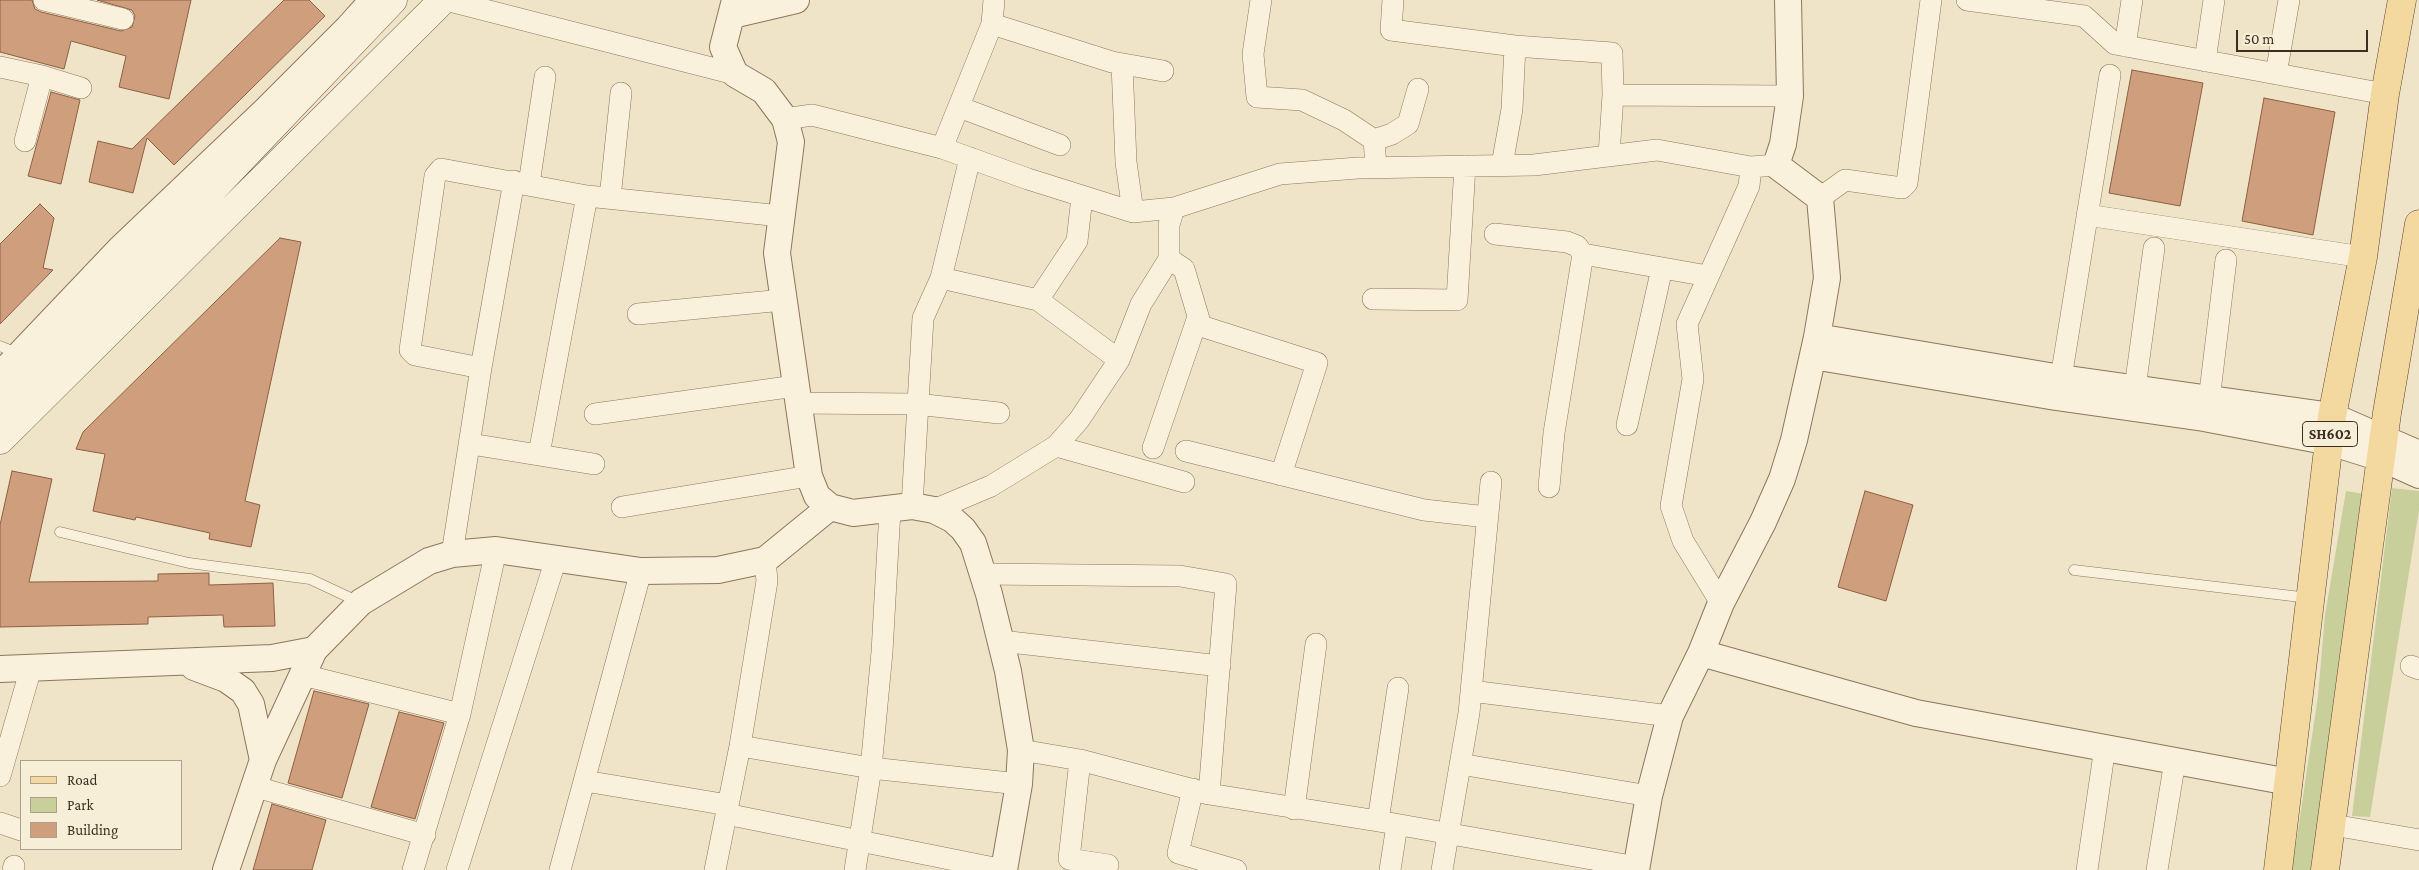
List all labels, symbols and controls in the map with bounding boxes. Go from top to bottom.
scale bar [2239,20,2372,52]
text: 50 m [2244,31,2274,47]
road number: SH602 [2302,422,2358,446]
legend [20,760,182,850]
text: Road [67,772,97,788]
text: Park [67,797,94,813]
text: Building [67,822,118,838]

